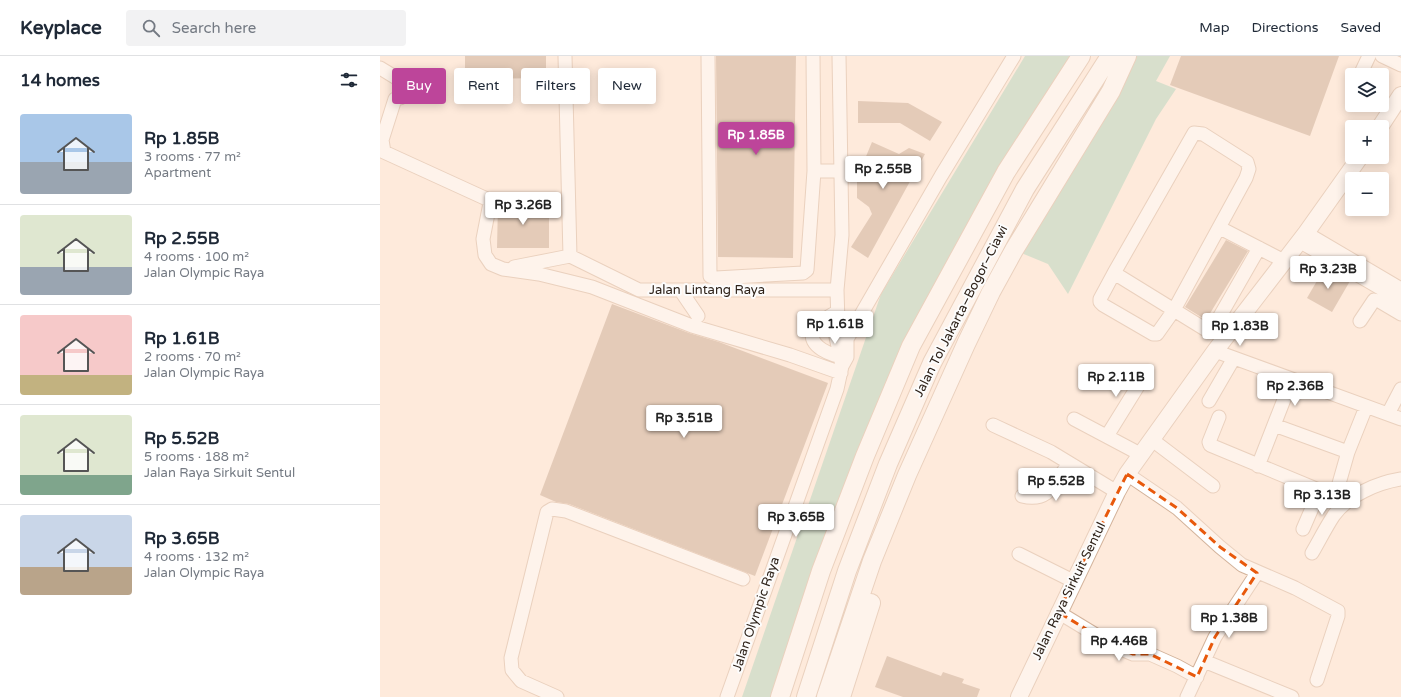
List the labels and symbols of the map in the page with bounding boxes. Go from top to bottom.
pin: Rp 1.85B [715,122,797,156]
pin: Rp 2.55B [842,156,924,190]
pin: Rp 3.26B [482,192,564,226]
street label: Jalan Tol Jakarta–Bogor–Ciawi [911,223,1011,399]
pin: Rp 3.23B [1287,256,1369,290]
street label: Jalan Lintang Raya [649,282,765,298]
pin: Rp 1.61B [794,311,876,345]
pin: Rp 1.83B [1199,313,1281,347]
pin: Rp 2.11B [1075,364,1157,398]
pin: Rp 2.36B [1254,373,1336,407]
pin: Rp 3.51B [643,405,725,439]
pin: Rp 5.52B [1015,468,1097,502]
pin: Rp 3.13B [1281,482,1363,516]
pin: Rp 3.65B [755,504,837,538]
street label: Jalan Raya Sirkuit Sentul [1029,520,1109,662]
street label: Jalan Olympic Raya [729,555,783,673]
pin: Rp 1.38B [1188,605,1270,639]
pin: Rp 4.46B [1078,628,1160,662]

